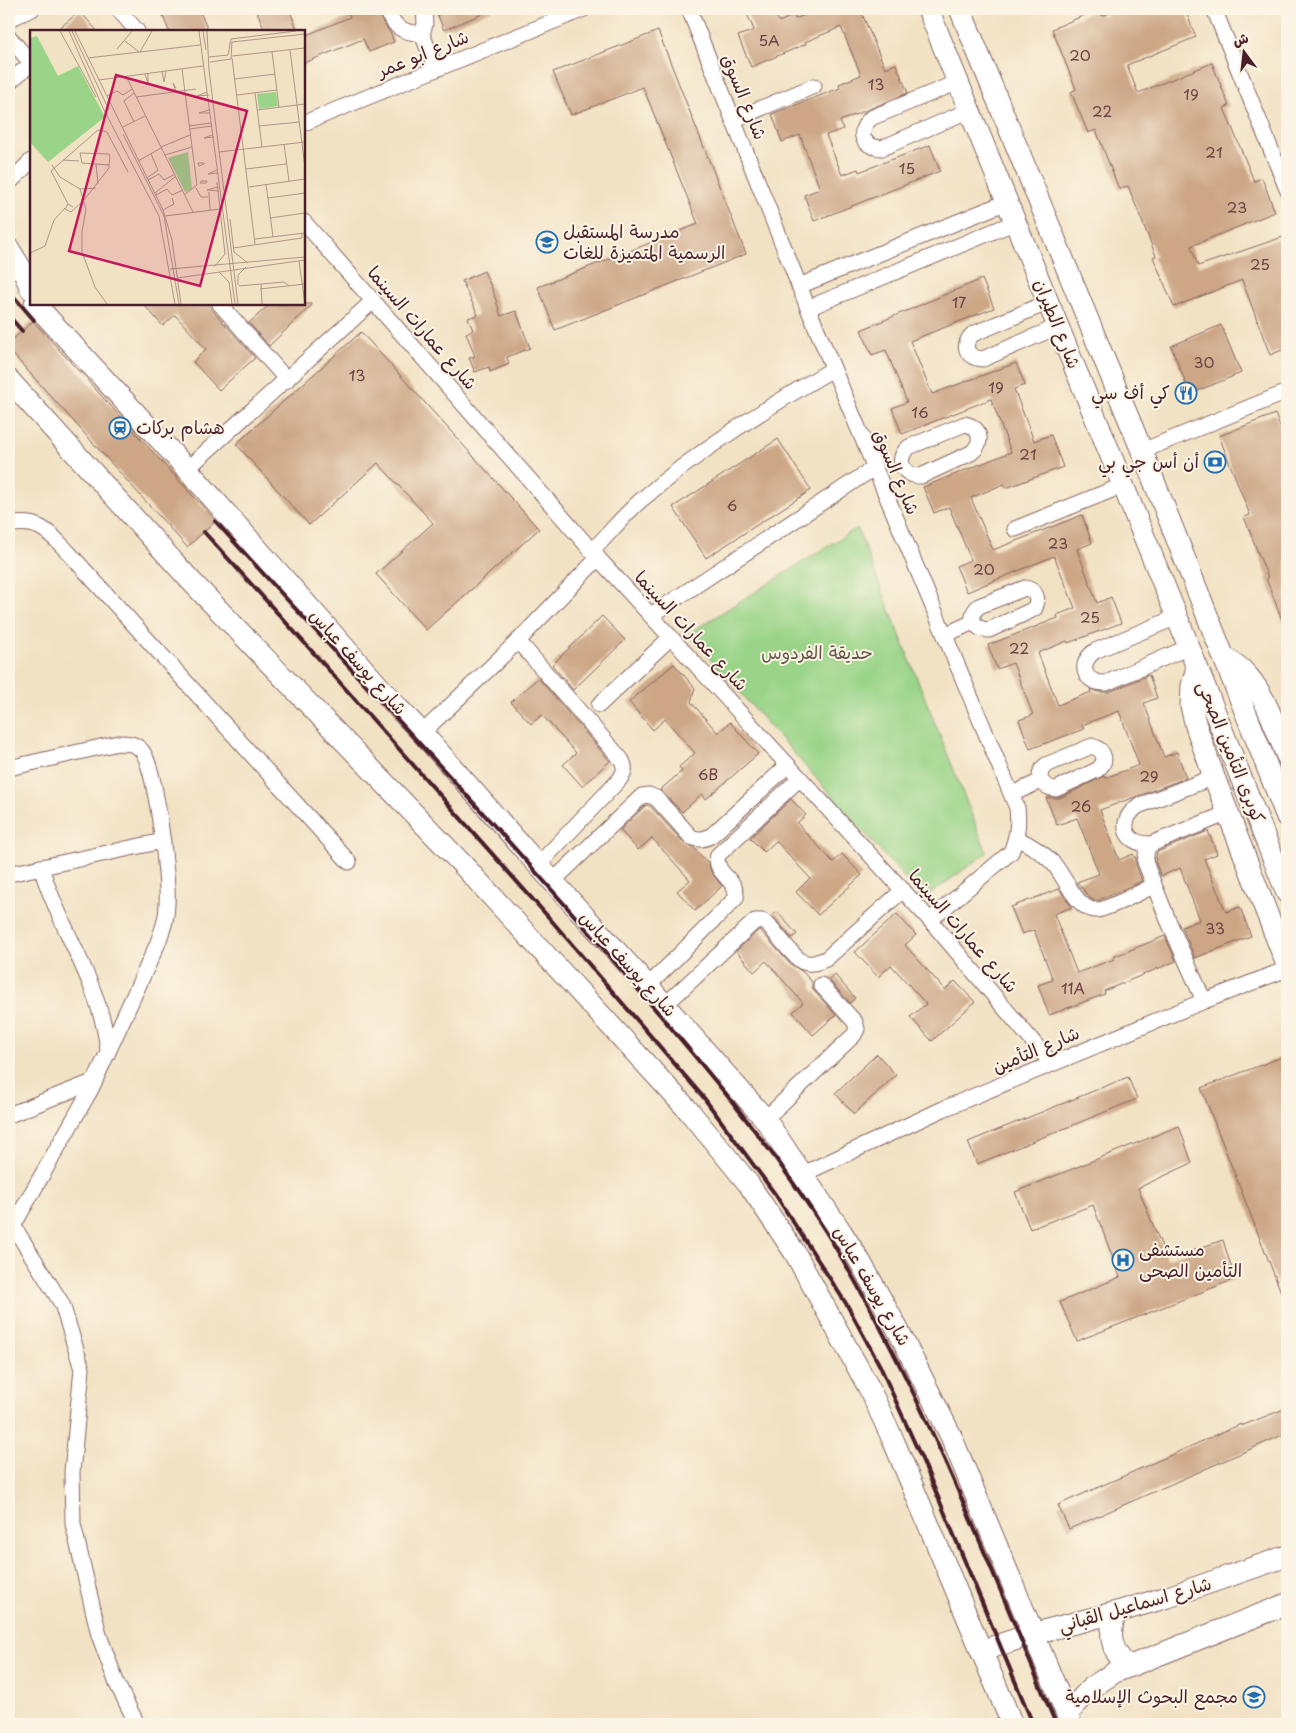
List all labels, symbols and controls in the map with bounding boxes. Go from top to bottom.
street label: شارع ابو عمر [371,22,472,84]
text: ش [1230,27,1251,51]
house number: 5A [758,28,780,51]
north arrow [1218,28,1268,78]
inset map [30,30,305,305]
house number: 20 [1069,43,1091,66]
street label: شارع السوق [716,49,775,143]
house number: 13 [868,72,884,95]
house number: 19 [1183,82,1199,105]
house number: 22 [1092,99,1112,122]
house number: 21 [1205,140,1223,163]
house number: 15 [899,156,915,179]
house number: 23 [1227,195,1247,218]
place label: مدرسة المستقبل الرسمية المتميزة للغات [563,217,726,265]
school or university icon: مدرسة المستقبل الرسمية المتميزة للغات [535,230,559,254]
house number: 25 [1250,252,1270,275]
street label: شارع عمارات السينما [362,259,485,395]
street label: شارع الطيران [1028,274,1089,373]
house number: 17 [952,290,966,313]
house number: 30 [1194,350,1214,373]
house number: 13 [349,363,365,386]
house number: 19 [988,375,1004,398]
place label: كي أف سي [1091,378,1170,409]
restaurant icon: كي أف سي [1174,381,1198,405]
house number: 16 [911,400,929,423]
place label: هشام بركات [136,413,225,442]
station icon: هشام بركات [108,416,132,440]
street label: شارع السوق [867,424,927,518]
house number: 21 [1019,442,1037,465]
place label: أن أس جي بي [1098,447,1200,478]
bank icon: أن أس جي بي [1203,450,1227,474]
house number: 6 [727,493,737,516]
house number: 23 [1048,531,1068,554]
house number: 20 [973,557,995,580]
street label: شارع عمارات السينما [629,564,755,696]
street label: شارع يوسف عباس [304,602,414,720]
house number: 25 [1080,605,1100,628]
house number: 22 [1009,636,1029,659]
park label: حديقة الفردوس [761,638,873,665]
street label: كوبرى التأمين الصحى [1192,676,1273,827]
house number: 6B [698,762,718,785]
house number: 29 [1139,764,1159,787]
house number: 26 [1071,794,1091,817]
street label: شارع عمارات السينما [903,862,1026,998]
street label: شارع يوسف عباس [574,904,684,1022]
house number: 33 [1205,916,1225,939]
house number: 11A [1061,976,1085,999]
street label: شارع التأمين [988,1018,1083,1079]
street label: شارع يوسف عباس [828,1220,919,1350]
place label: مستشفى التأمين الصحى [1139,1235,1242,1283]
hospital icon: مستشفى التأمين الصحى [1111,1248,1135,1272]
street label: شارع اسماعيل القباني [1055,1569,1215,1642]
place label: مجمع البحوث الإسلامية [1066,1682,1238,1710]
school or university icon: مجمع البحوث الإسلامية [1242,1685,1266,1709]

